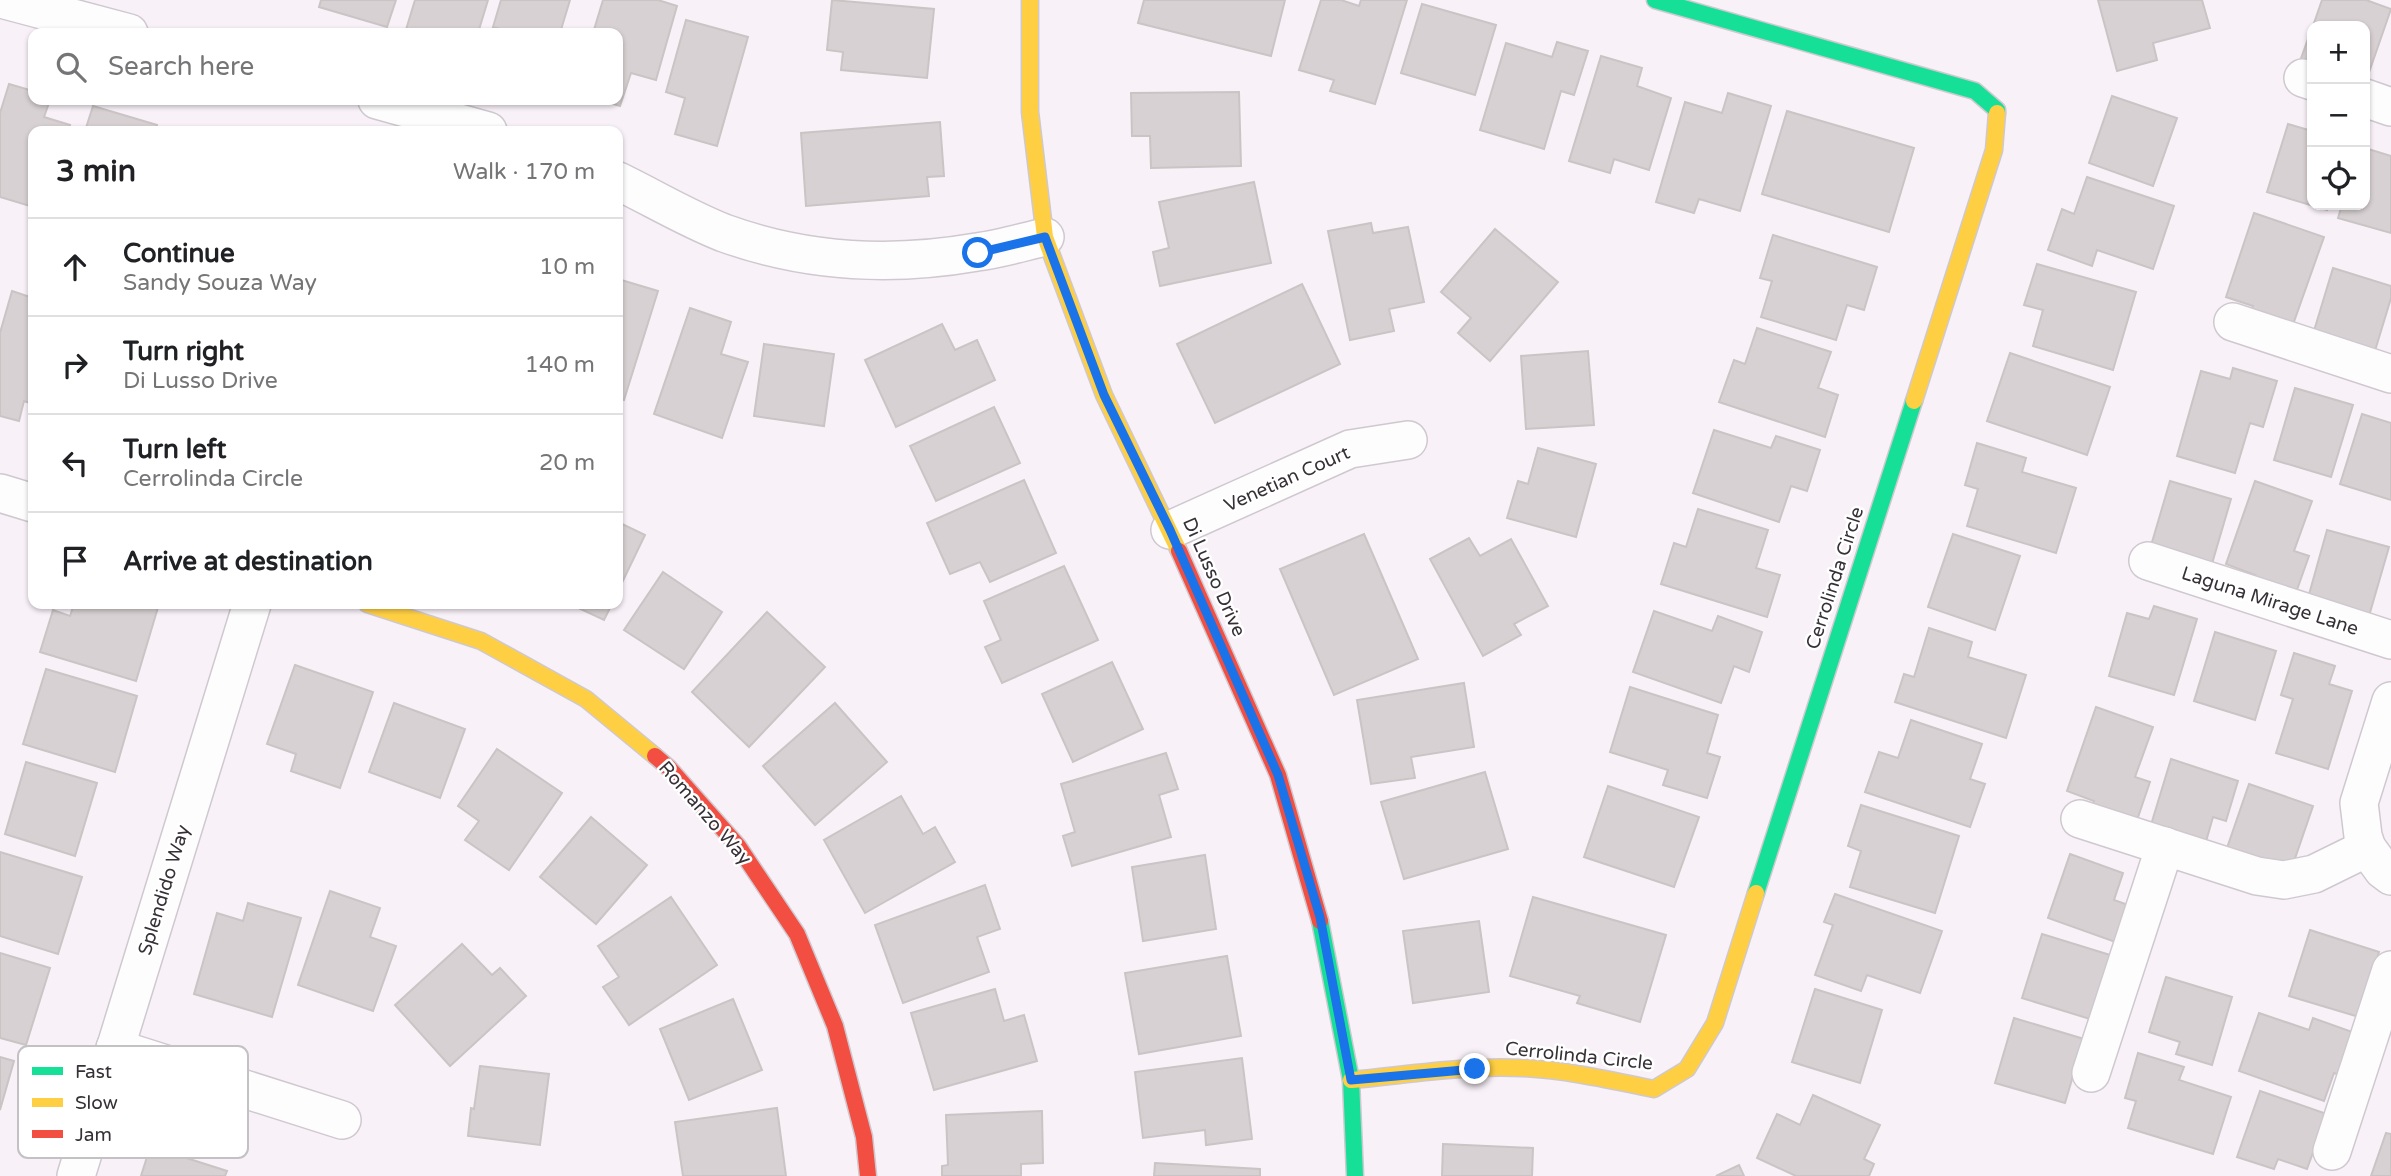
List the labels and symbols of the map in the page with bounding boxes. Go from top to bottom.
route start [962,237,993,268]
street label: Venetian Court [1221,442,1353,516]
street label: Cerrolinda Circle [1802,504,1868,652]
street label: Di Lusso Drive [1178,514,1250,640]
street label: Laguna Mirage Lane [2179,562,2361,640]
street label: Romanzo Way [654,757,756,869]
street label: Splendido Way [134,822,194,958]
street label: Cerrolinda Circle [1504,1037,1654,1075]
legend [18,1046,248,1158]
route end [1459,1053,1490,1084]
text: Fast [75,1061,112,1083]
text: Slow [75,1092,118,1114]
text: Jam [75,1124,112,1146]

